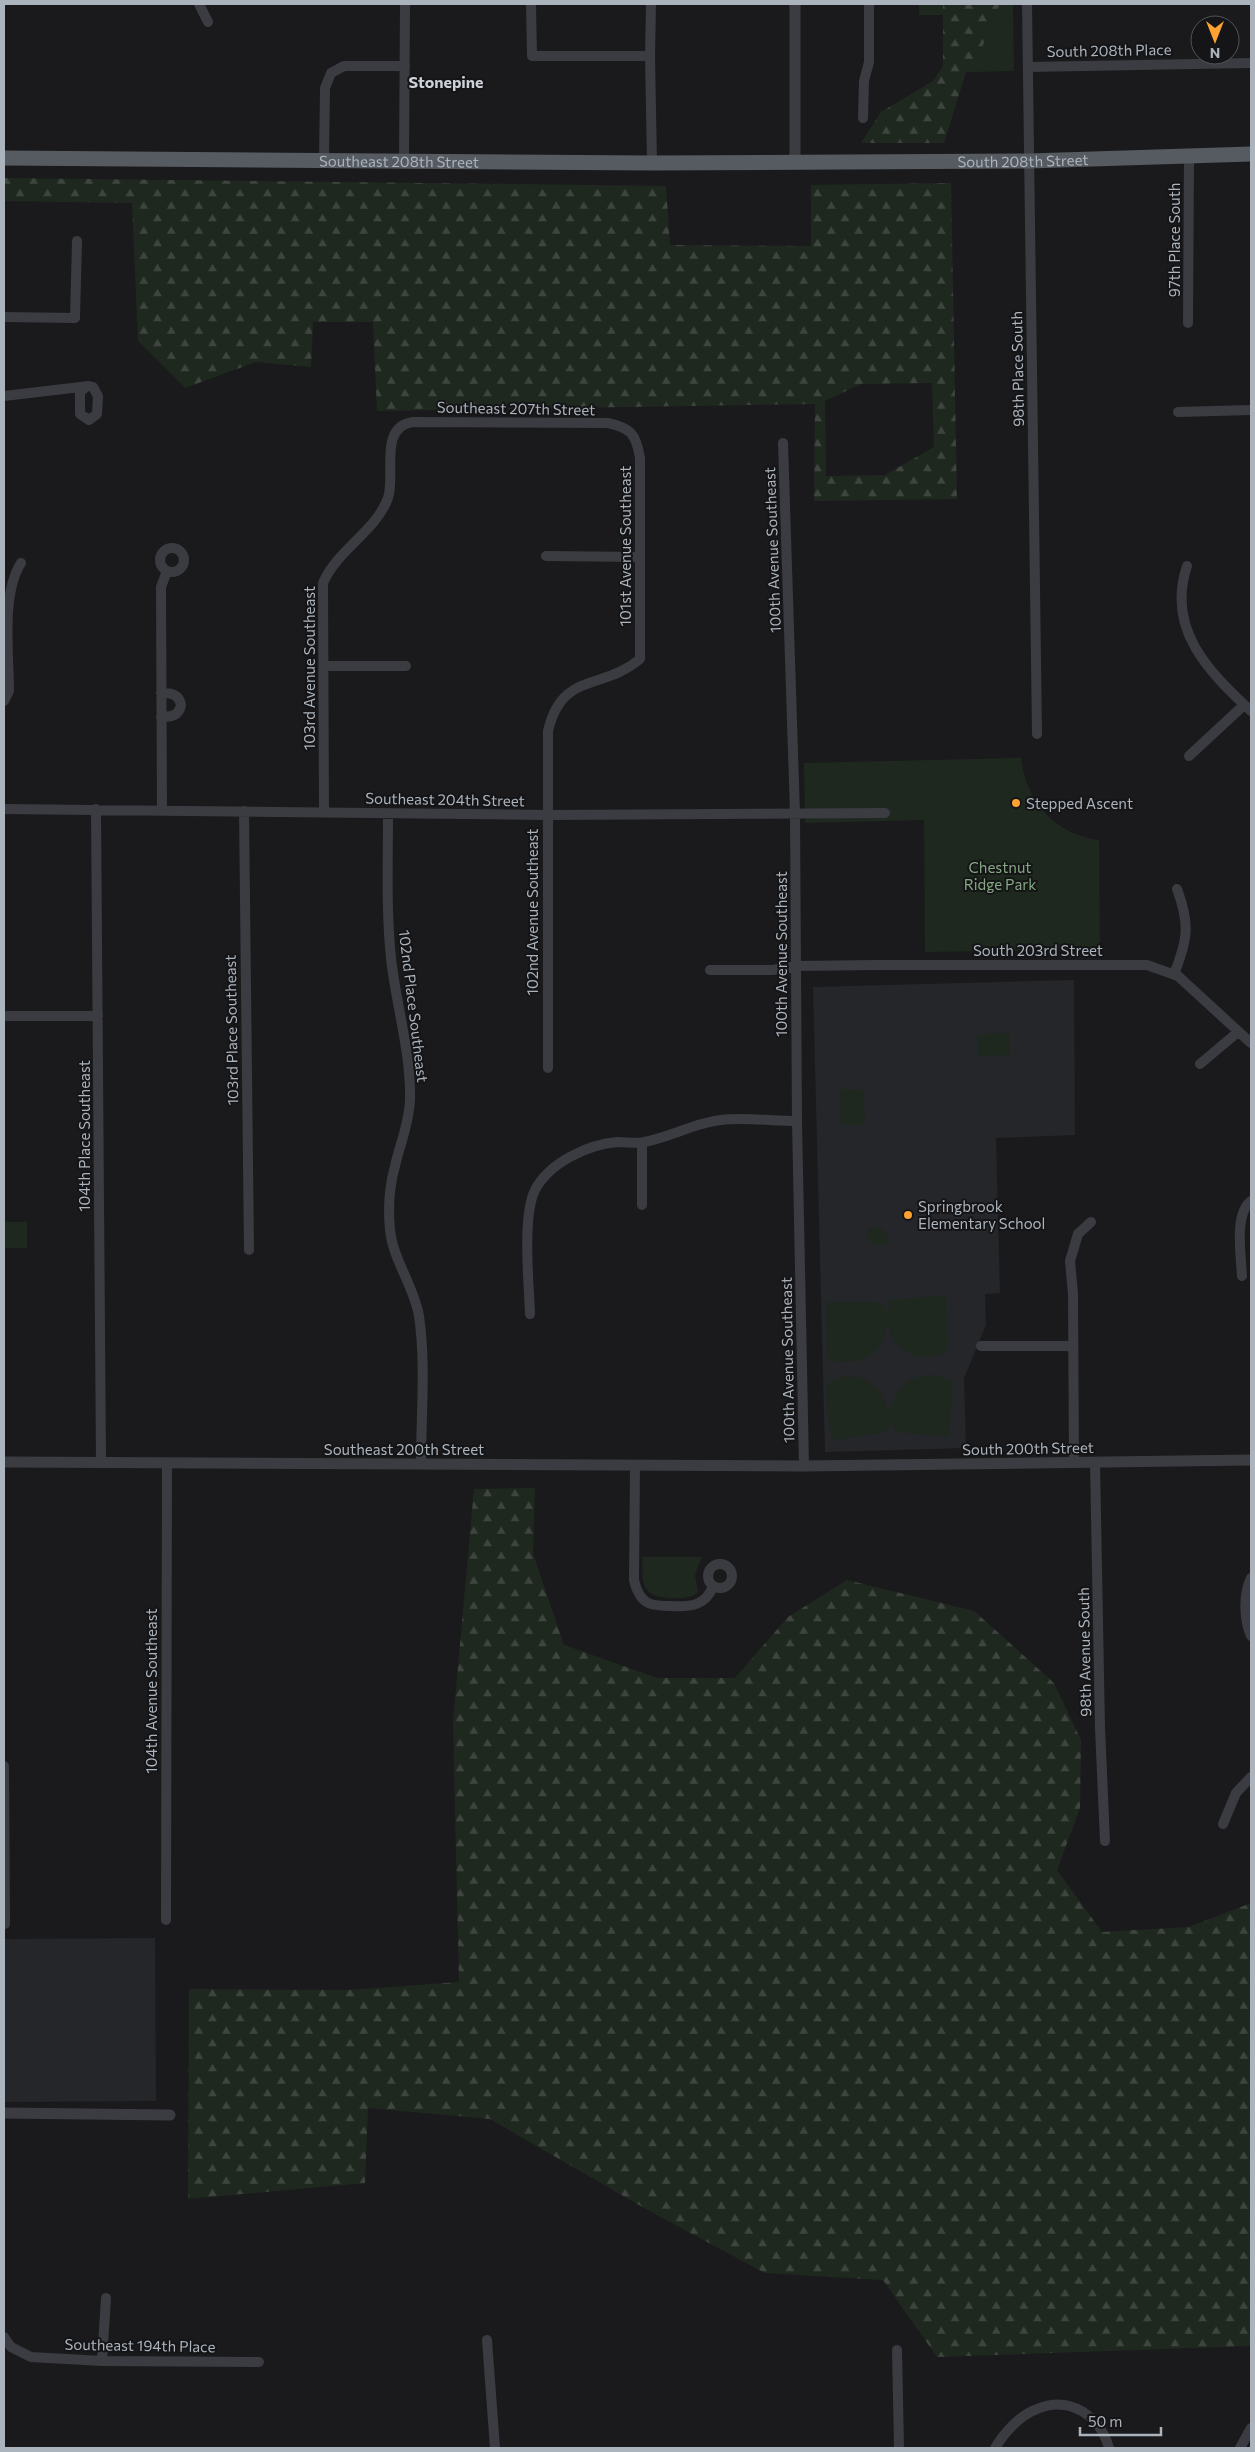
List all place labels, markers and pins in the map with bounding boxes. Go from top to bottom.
place label: Stepped Ascent [1026,794,1133,812]
marker: Stepped Ascent [1010,797,1022,809]
place label: Springbrook Elementary School [918,1197,1045,1232]
marker: Springbrook Elementary School [902,1209,914,1221]

